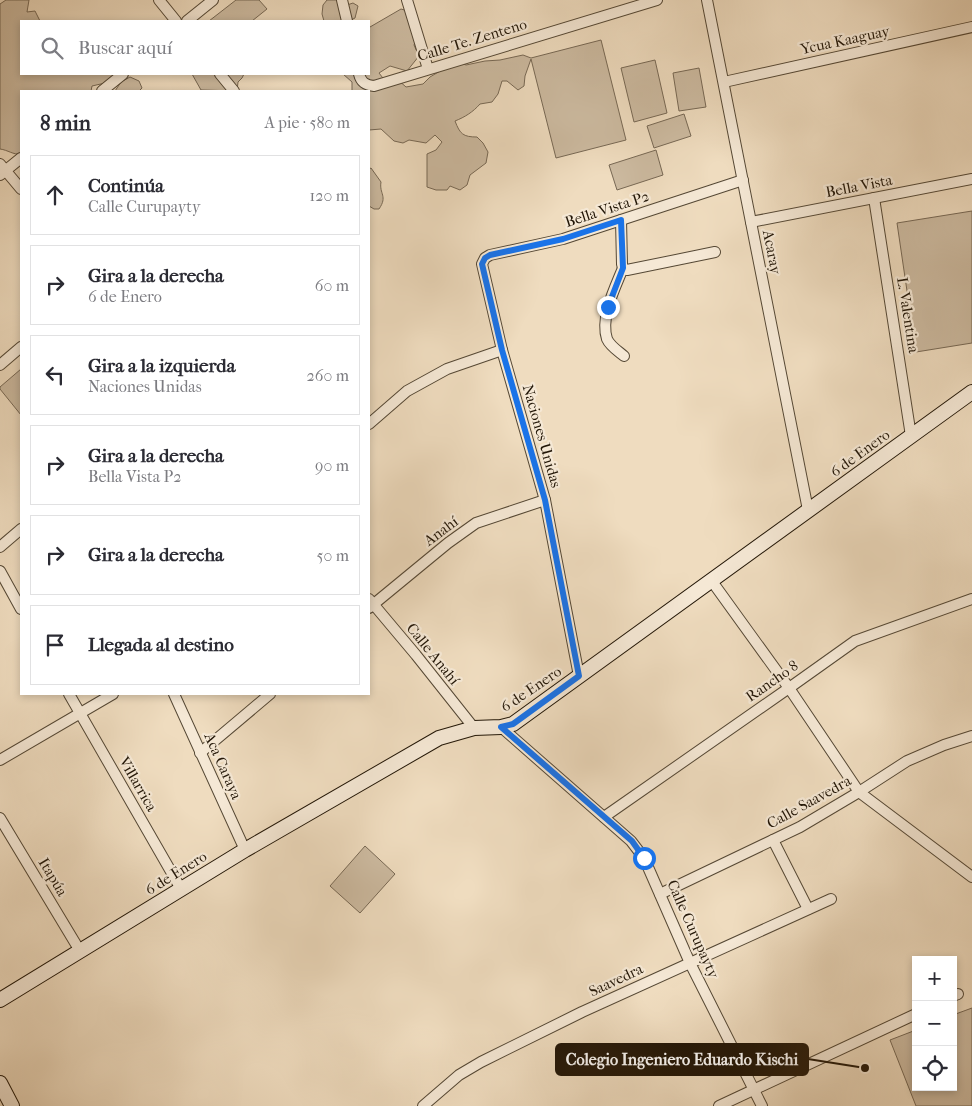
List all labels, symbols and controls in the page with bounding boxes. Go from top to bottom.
street label: Calle Te. Zenteno [415,15,529,65]
search box [20,20,370,75]
street label: Ycua Kaaguay [798,22,892,58]
icon: search [38,34,66,62]
text: Buscar aquí [78,37,172,59]
text: 8 min [40,111,91,135]
text: A pie · 580 m [264,113,350,132]
street label: Bella Vista [824,171,895,201]
text: Continúa [88,175,164,197]
icon: ahead [41,181,69,209]
text: 120 m [310,186,349,205]
street label: Bella Vista P2 [563,187,652,231]
text: Calle Curupayty [88,197,201,216]
street label: Acaray [759,228,785,276]
text: Gira a la derecha [88,265,224,287]
icon: right [41,271,69,299]
text: 60 m [315,276,349,295]
street label: L. Valentina [893,276,923,355]
text: 6 de Enero [88,287,162,306]
route end [597,296,620,319]
text: Gira a la izquierda [88,355,235,377]
icon: left [41,361,69,389]
text: 260 m [307,366,349,385]
text: Naciones Unidas [88,377,202,396]
street label: Naciones Unidas [519,382,565,490]
street label: 6 de Enero [827,425,894,481]
text: Gira a la derecha [88,445,224,467]
icon: right [41,451,69,479]
text: 90 m [315,456,349,475]
text: Bella Vista P2 [88,467,181,486]
street label: Anahí [420,512,462,550]
icon: right [41,541,69,569]
text: Gira a la derecha [88,544,224,566]
text: 50 m [317,546,349,565]
street label: Calle Anahí [403,620,464,689]
icon: arrive [41,631,69,659]
text: Llegada al destino [88,634,234,656]
street label: Rancho 8 [742,656,802,706]
street label: 6 de Enero [497,662,565,716]
street label: Aca Caraya [200,729,246,803]
street label: Villarrica [115,753,161,815]
street label: Calle Saavedra [764,771,855,832]
street label: 6 de Enero [142,847,210,899]
route start [633,847,656,870]
street label: Itapúa [35,855,72,900]
street label: Calle Curupayty [663,877,723,982]
map controls [912,956,957,1091]
button: + [912,956,957,1001]
street label: Saavedra [586,959,647,1000]
button: − [912,1001,957,1046]
callout: Colegio Ingeniero Eduardo Kischi [556,1044,808,1075]
button: locate [912,1046,957,1091]
text: Colegio Ingeniero Eduardo Kischi [566,1050,799,1070]

